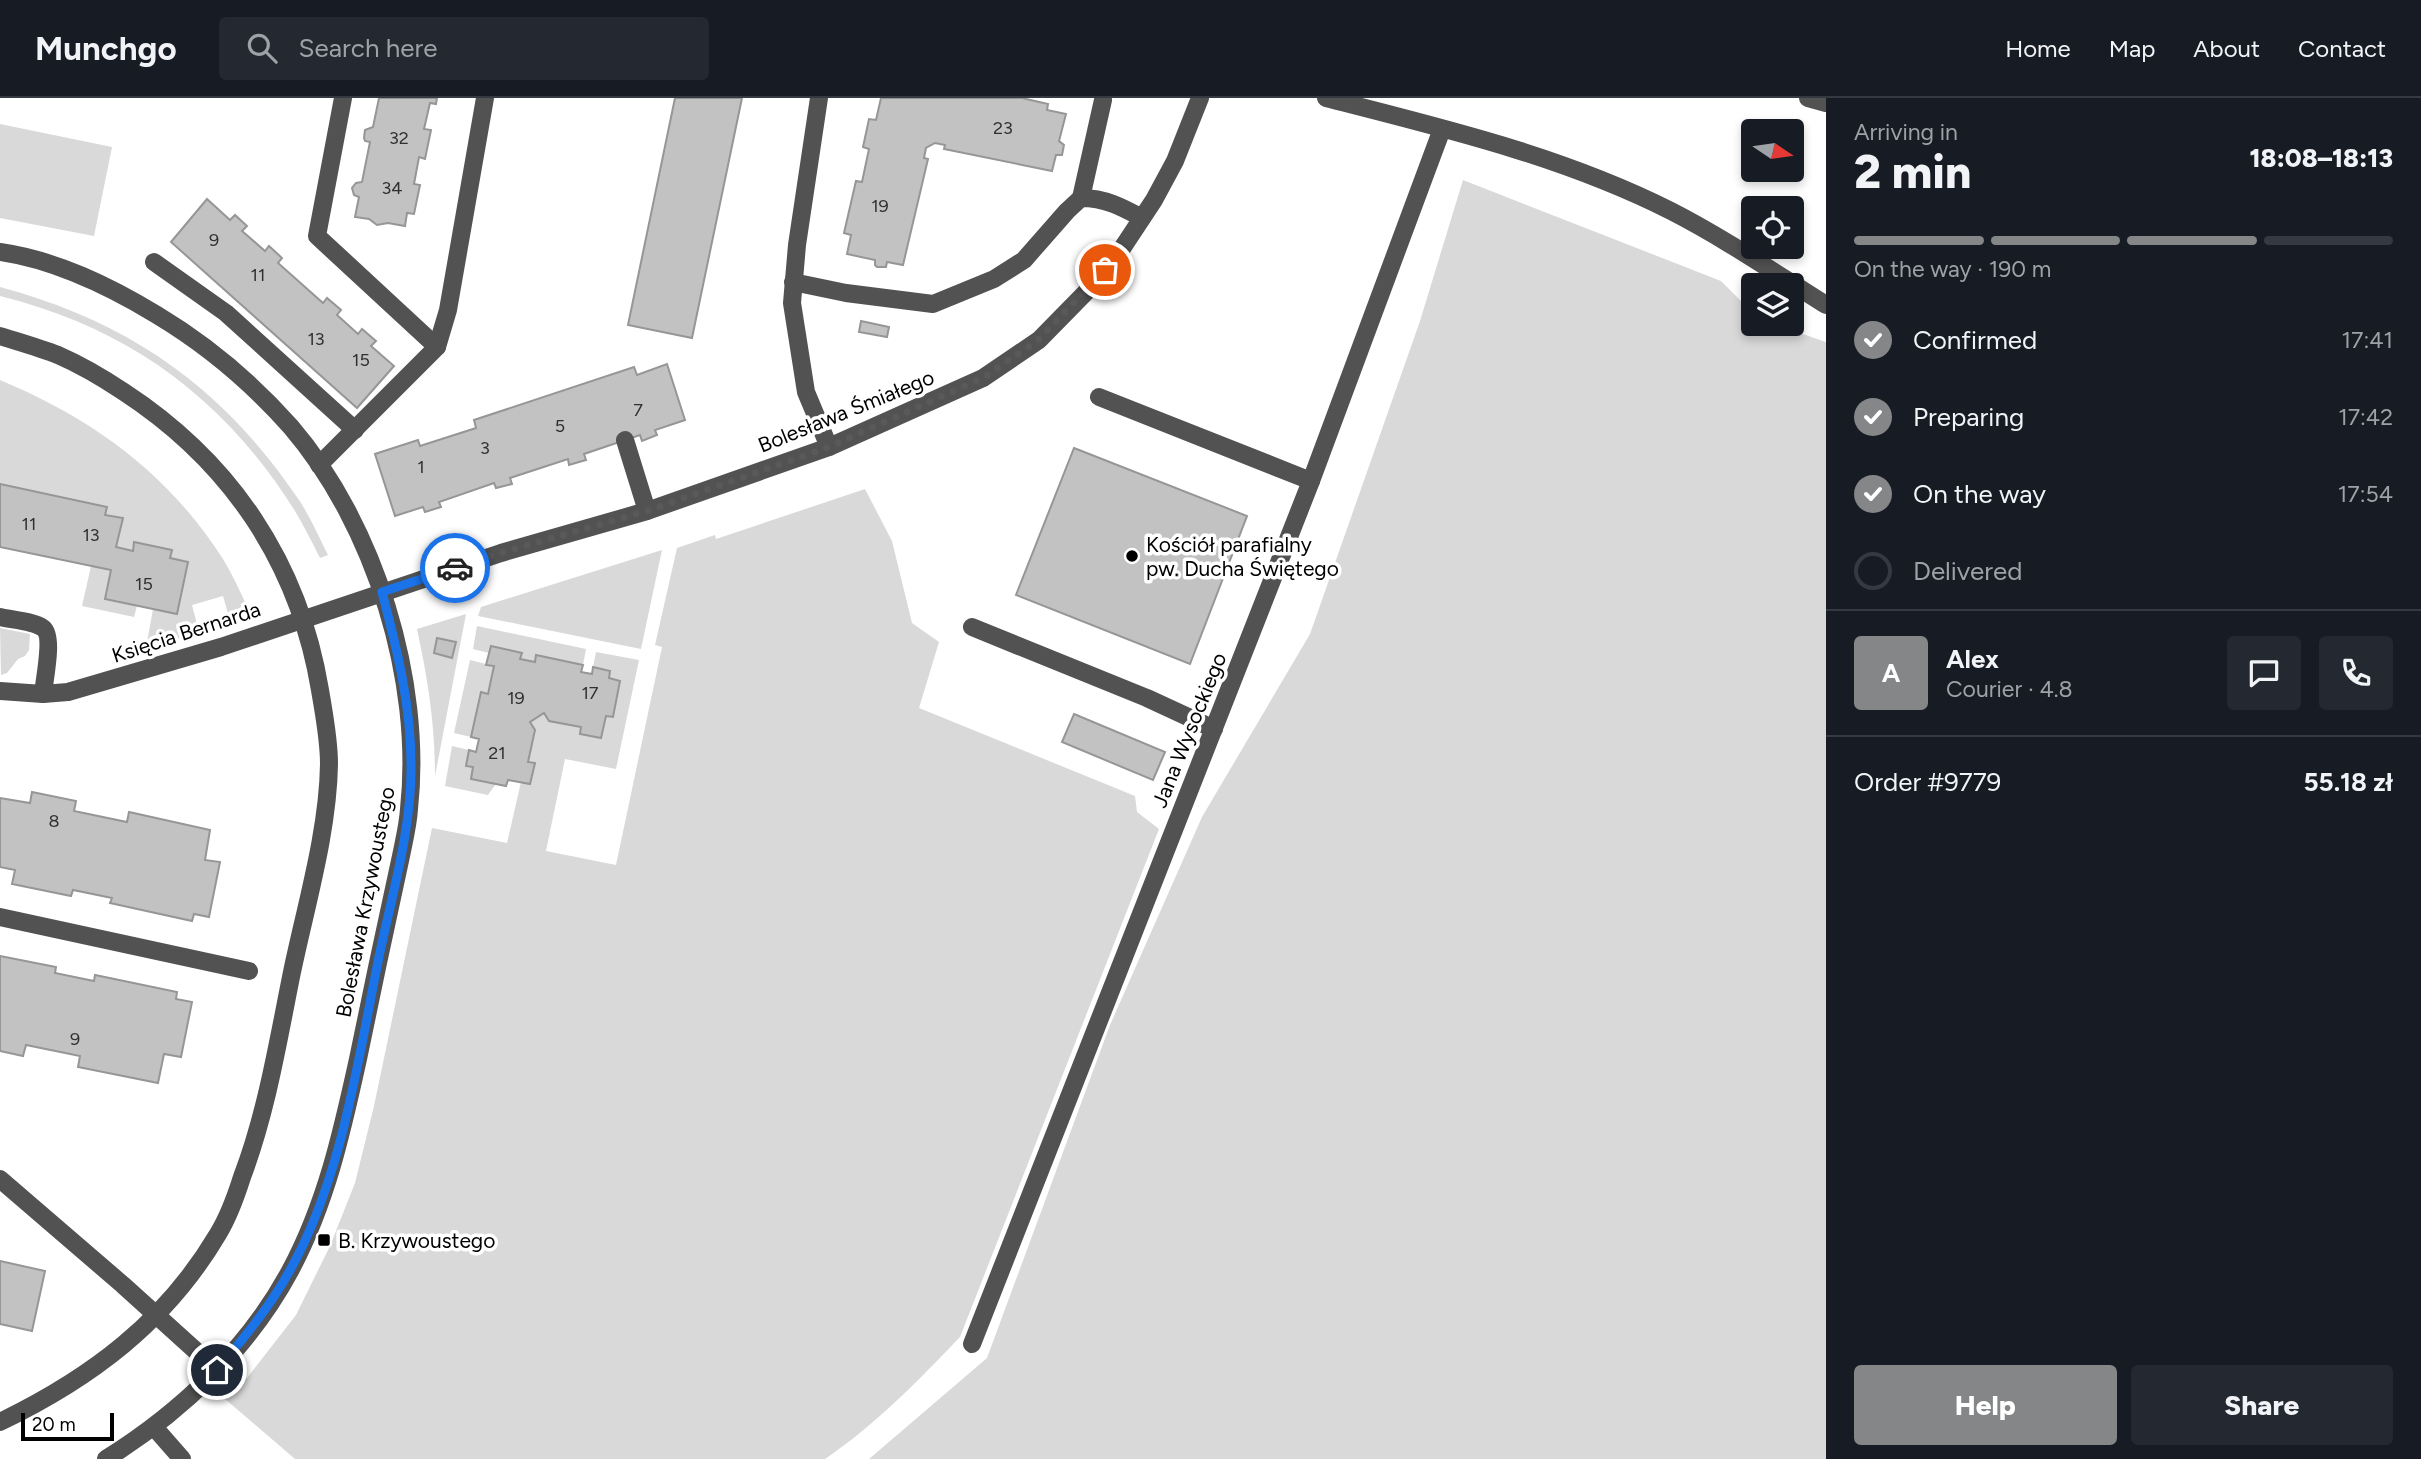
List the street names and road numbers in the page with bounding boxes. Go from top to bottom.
street label: Bolesława Śmiałego [754,364,938,458]
street label: Księcia Bernarda [108,596,264,668]
street label: Jana Wysockiego [1147,649,1231,811]
street label: Bolesława Krzywoustego [330,785,400,1019]

